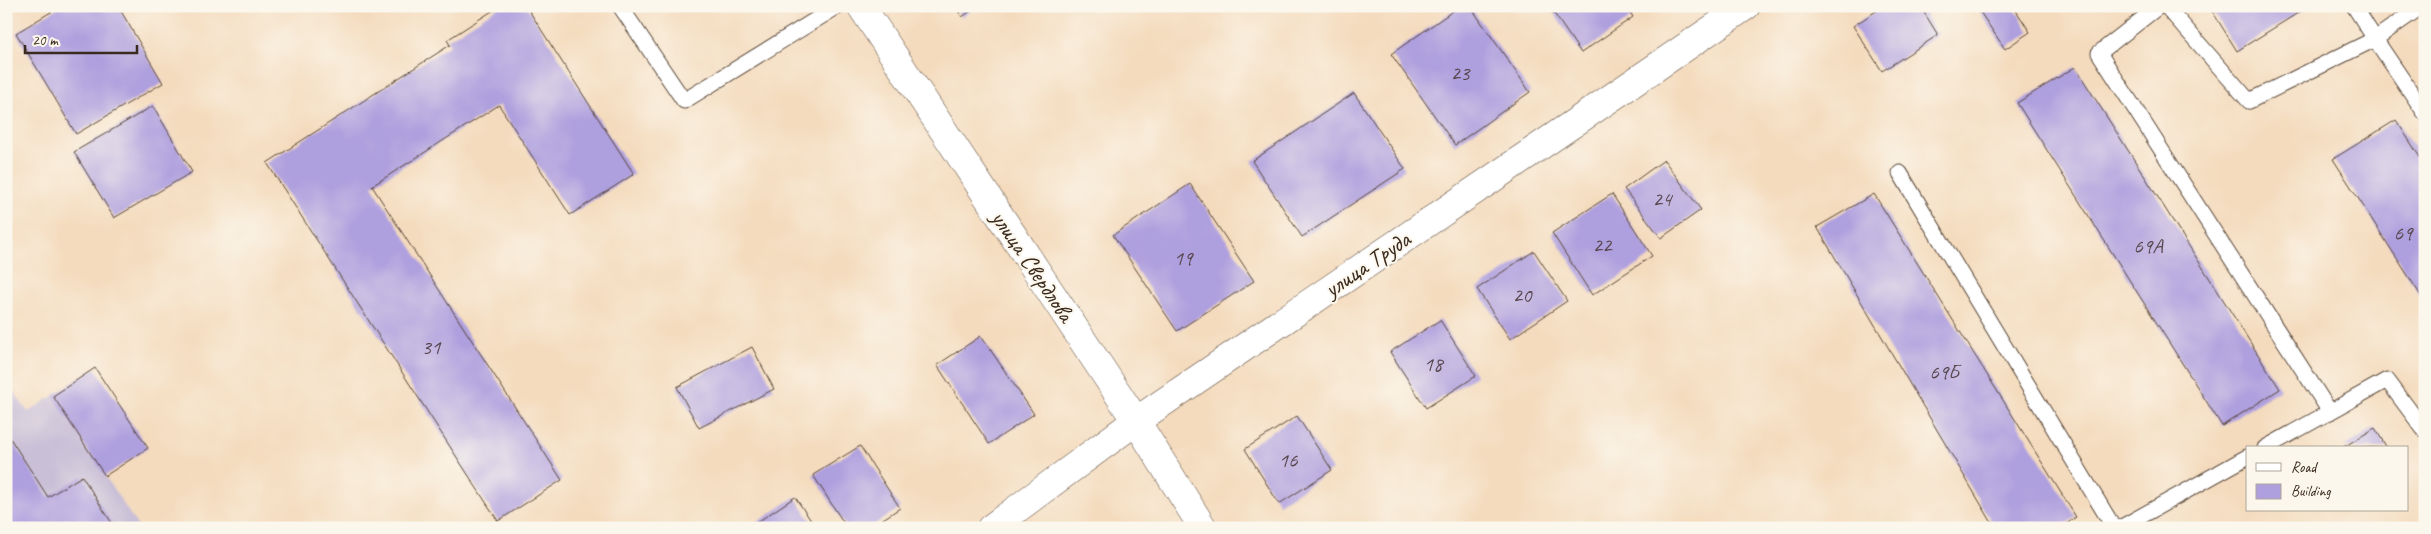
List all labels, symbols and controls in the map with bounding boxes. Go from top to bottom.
scale bar [25,22,138,54]
text: 20 m [32,31,59,50]
house number: 23 [1451,60,1471,86]
house number: 24 [1653,186,1674,212]
street label: улица Свердлова [983,203,1083,329]
house number: 69 [2394,220,2414,246]
street label: улица Труда [1317,224,1417,305]
house number: 22 [1593,232,1613,258]
house number: 69А [2133,233,2164,259]
house number: 19 [1174,245,1194,271]
house number: 20 [1513,282,1533,308]
house number: 31 [422,334,442,360]
house number: 18 [1424,351,1445,377]
house number: 69Б [1929,359,1962,385]
legend [2246,446,2408,512]
house number: 16 [1279,447,1298,473]
text: Road [2291,458,2318,477]
text: Building [2291,482,2331,501]

